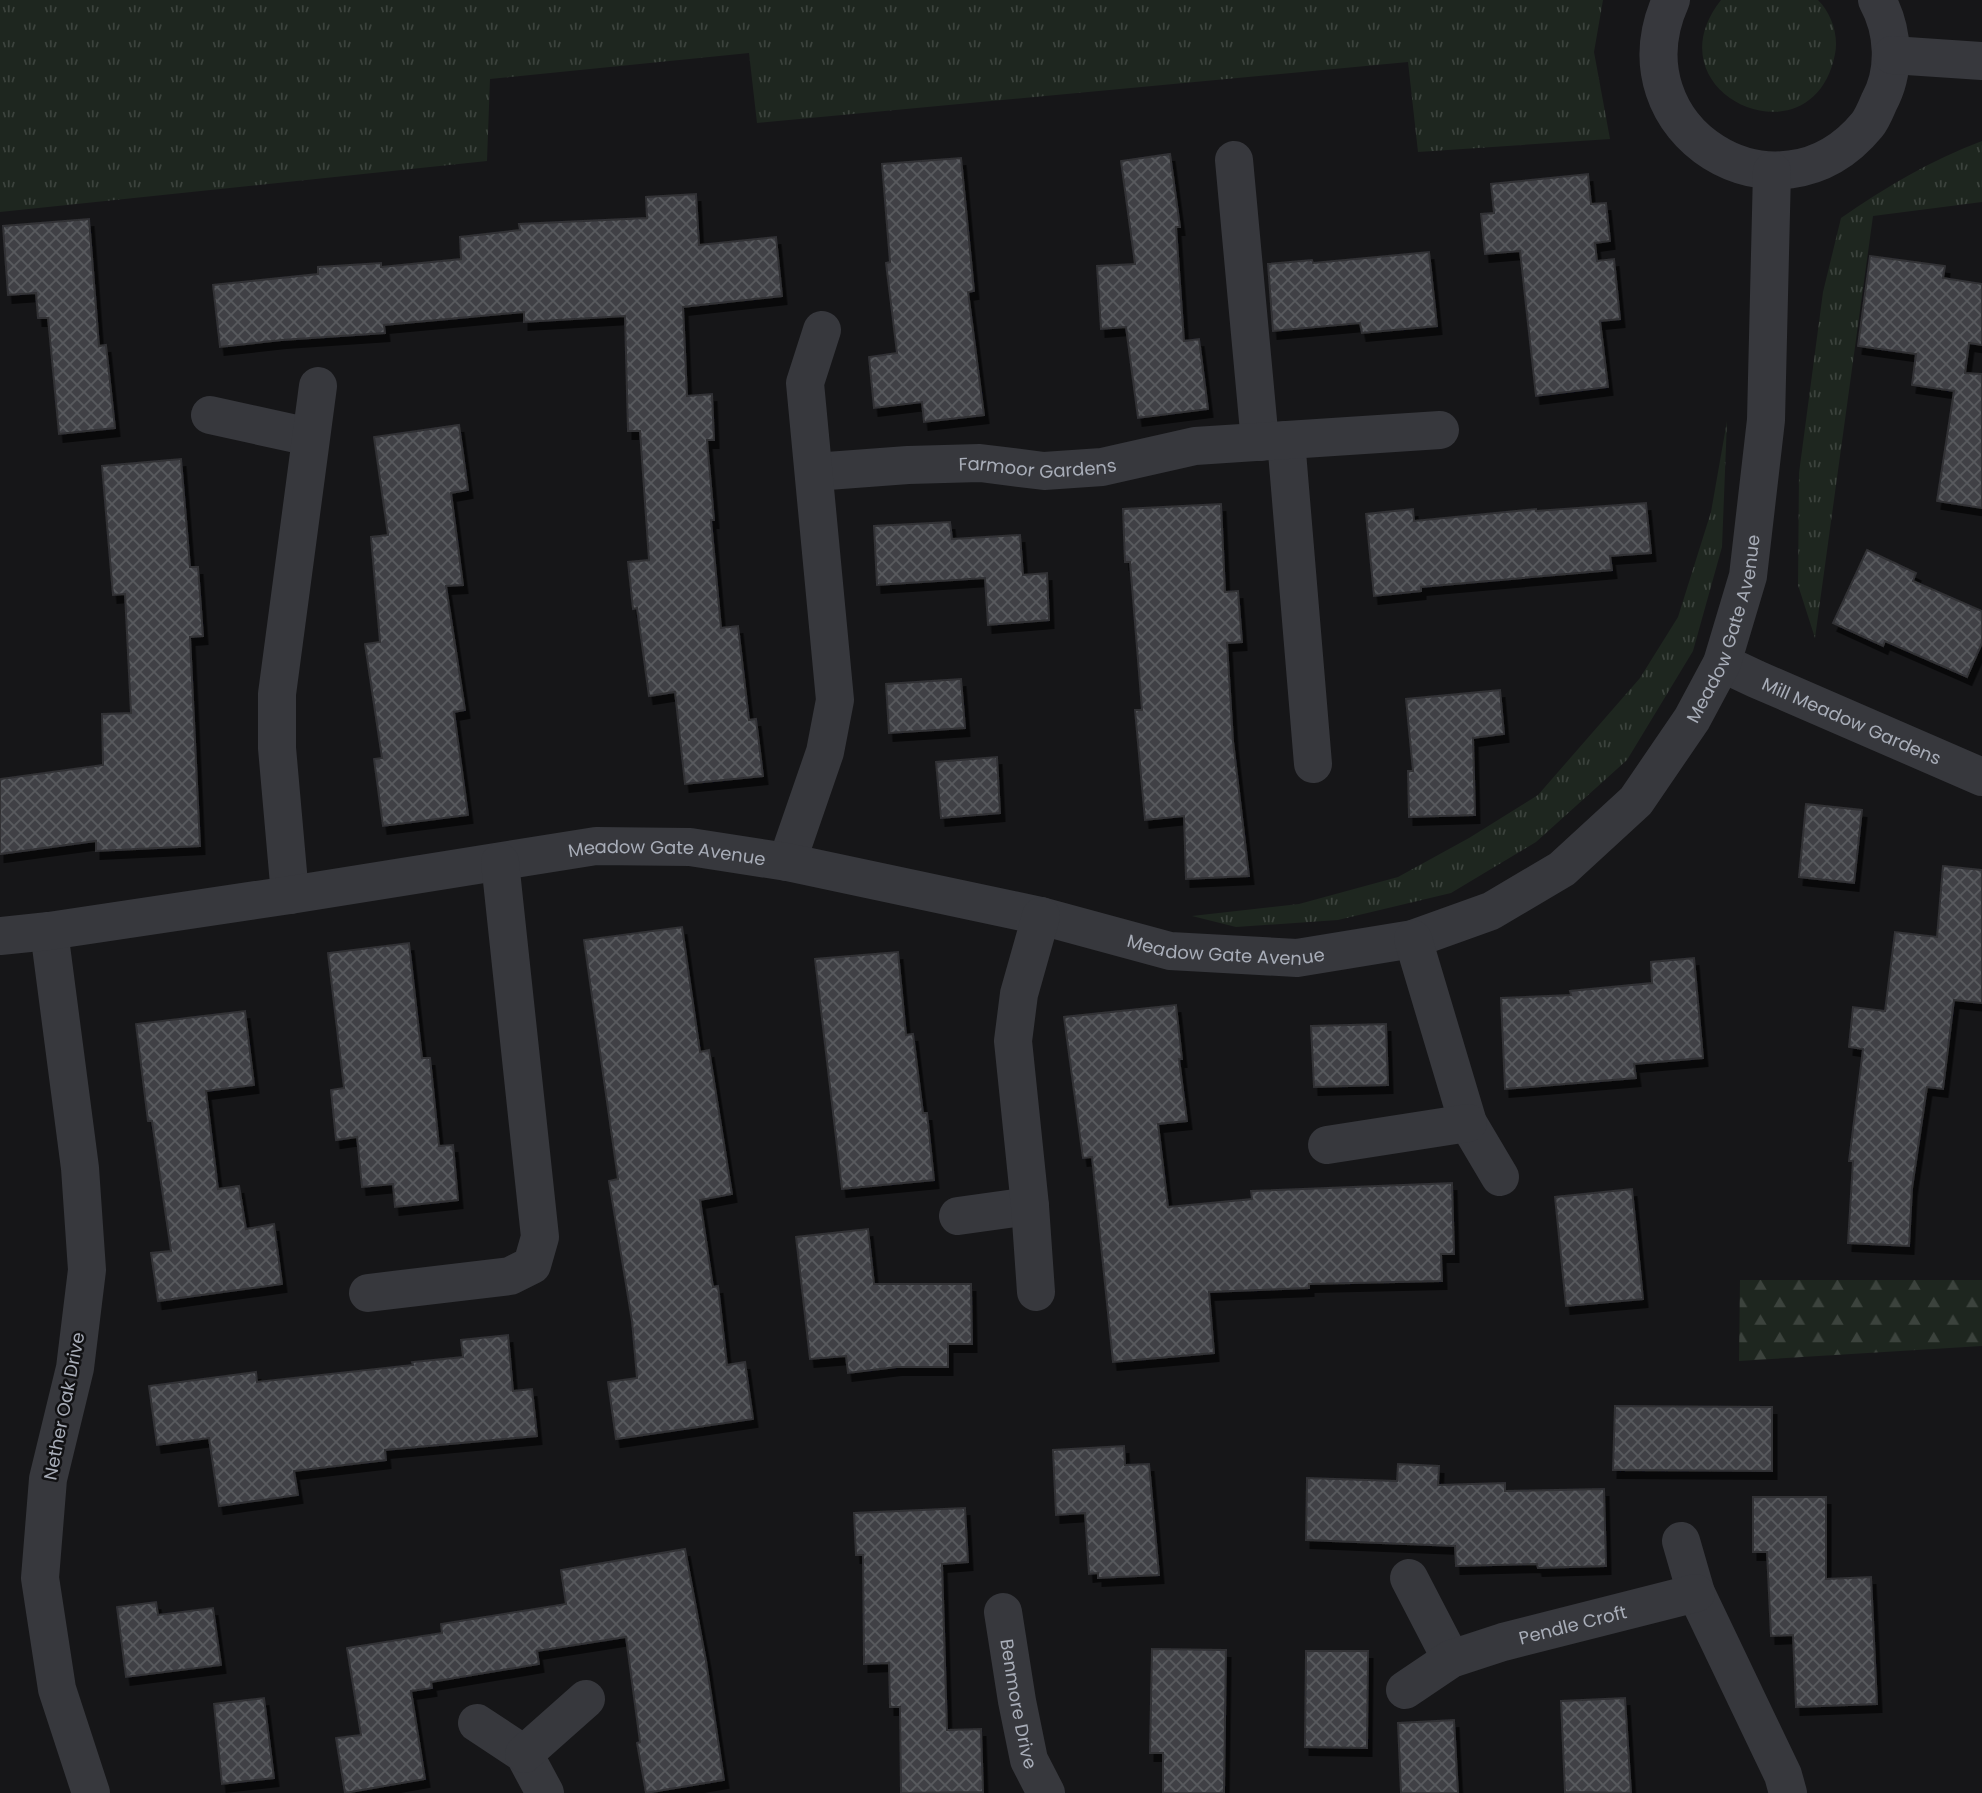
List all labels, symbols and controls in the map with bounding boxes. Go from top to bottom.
street label: Farmoor Gardens [958,451,1119,484]
street label: Meadow Gate Avenue [1680,533,1765,727]
street label: Mill Meadow Gardens [1758,671,1945,770]
street label: Meadow Gate Avenue [566,833,767,871]
street label: Meadow Gate Avenue [1125,928,1326,971]
street label: Nether Oak Drive [37,1330,91,1482]
street label: Pendle Croft [1516,1599,1629,1650]
street label: Benmore Drive [995,1637,1044,1773]

